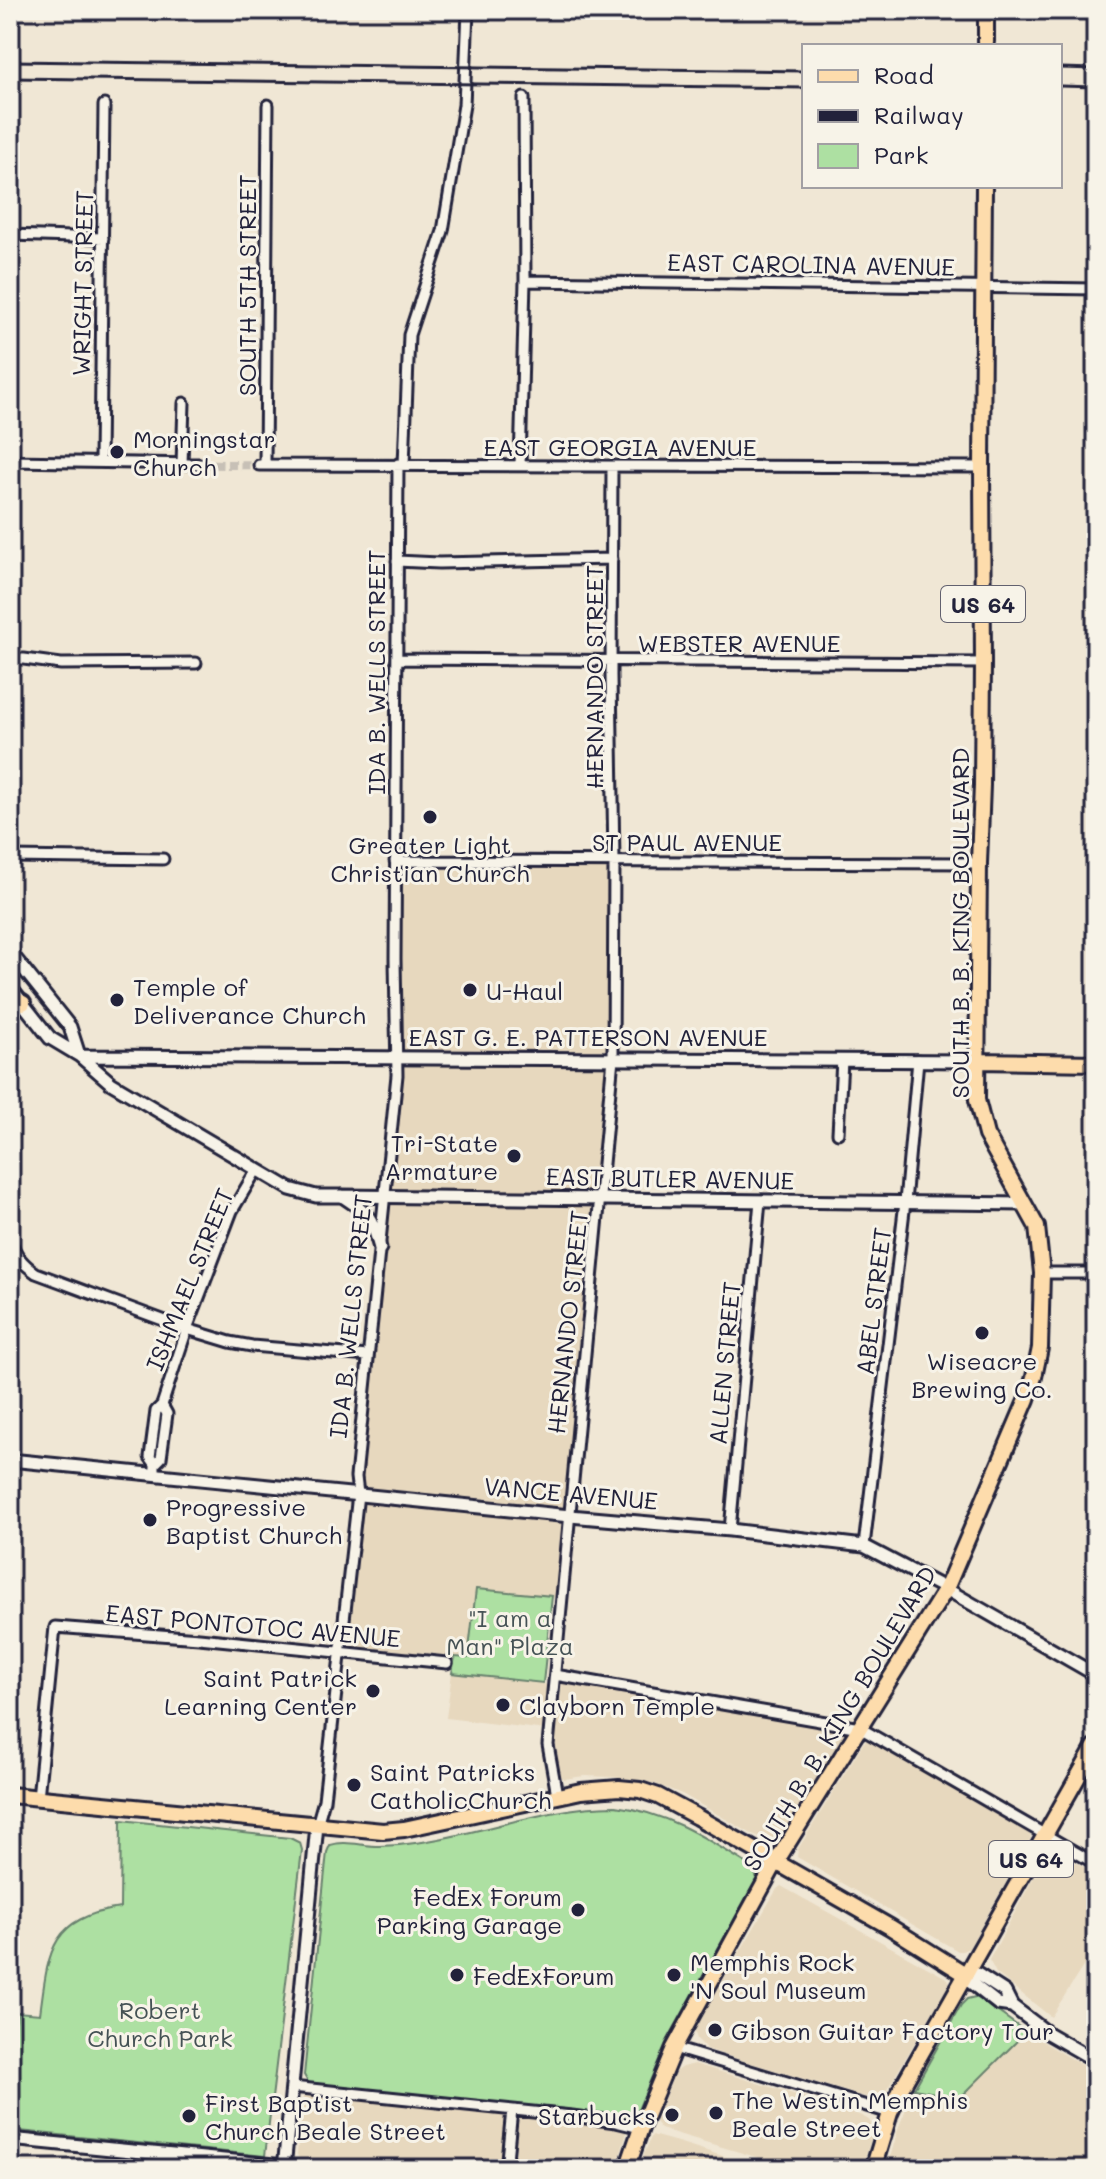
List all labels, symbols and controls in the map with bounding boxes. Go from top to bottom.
legend [802,44,1062,188]
text: Road [874,59,934,90]
text: Railway [874,99,964,130]
text: Park [874,139,928,170]
street label: SOUTH 5TH STREET [231,174,262,396]
street label: WRIGHT STREET [65,190,99,376]
street label: EAST CAROLINA AVENUE [667,246,955,282]
place label: Morningstar Church [133,423,276,482]
street label: EAST GEORGIA AVENUE [483,431,757,462]
marker: Morningstar Church [108,443,126,461]
street label: IDA B. WELLS STREET [360,549,391,795]
street label: HERNANDO STREET [578,565,609,789]
road number: US 64 [941,586,1025,622]
street label: WEBSTER AVENUE [637,627,841,658]
street label: SOUTH B. B. KING BOULEVARD [944,748,975,1098]
marker: Greater Light Christian Church [421,808,439,826]
street label: ST PAUL AVENUE [592,826,782,857]
place label: Greater Light Christian Church [330,829,530,888]
place label: Temple of Deliverance Church [133,971,366,1030]
place label: U-Haul [486,975,563,1006]
marker: U-Haul [461,981,479,999]
marker: Temple of Deliverance Church [108,991,126,1009]
street label: EAST G. E. PATTERSON AVENUE [409,1021,767,1052]
place label: Tri-State Armature [385,1127,498,1186]
marker: Tri-State Armature [505,1147,523,1165]
street label: EAST BUTLER AVENUE [546,1160,794,1196]
street label: ISHMAEL STREET [138,1183,240,1375]
street label: IDA B. WELLS STREET [322,1192,378,1440]
street label: HERNANDO STREET [540,1209,594,1435]
street label: ABEL STREET [849,1225,897,1377]
street label: ALLEN STREET [701,1280,747,1446]
marker: Wiseacre Brewing Co. [973,1324,991,1342]
place label: Wiseacre Brewing Co. [911,1345,1053,1404]
street label: VANCE AVENUE [483,1470,659,1516]
place label: Progressive Baptist Church [166,1491,342,1550]
marker: Progressive Baptist Church [141,1511,159,1529]
street label: SOUTH B. B. KING BOULEVARD [735,1560,943,1876]
street label: EAST PONTOTOC AVENUE [104,1597,402,1653]
park label: "I am a Man" Plaza [446,1602,574,1661]
place label: Saint Patrick Learning Center [164,1662,357,1721]
marker: Saint Patrick Learning Center [364,1682,382,1700]
place label: Clayborn Temple [519,1690,715,1721]
marker: Clayborn Temple [494,1696,512,1714]
place label: Saint Patricks CatholicChurch [370,1756,551,1815]
marker: Saint Patricks CatholicChurch [345,1776,363,1794]
road number: US 64 [989,1841,1073,1877]
place label: FedEx Forum Parking Garage [377,1881,562,1940]
marker: FedEx Forum Parking Garage [569,1901,587,1919]
place label: Memphis Rock 'N Soul Museum [690,1946,866,2005]
place label: FedExForum [473,1960,614,1991]
marker: FedExForum [448,1966,466,1984]
marker: Memphis Rock 'N Soul Museum [665,1966,683,1984]
park label: Robert Church Park [87,1994,233,2053]
place label: Gibson Guitar Factory Tour [731,2015,1054,2046]
marker: Gibson Guitar Factory Tour [706,2021,724,2039]
place label: The Westin Memphis Beale Street [732,2084,968,2143]
place label: First Baptist Church Beale Street [205,2087,446,2146]
place label: Starbucks [538,2100,656,2131]
marker: The Westin Memphis Beale Street [707,2104,725,2122]
marker: Starbucks [663,2106,681,2124]
marker: First Baptist Church Beale Street [180,2107,198,2125]

